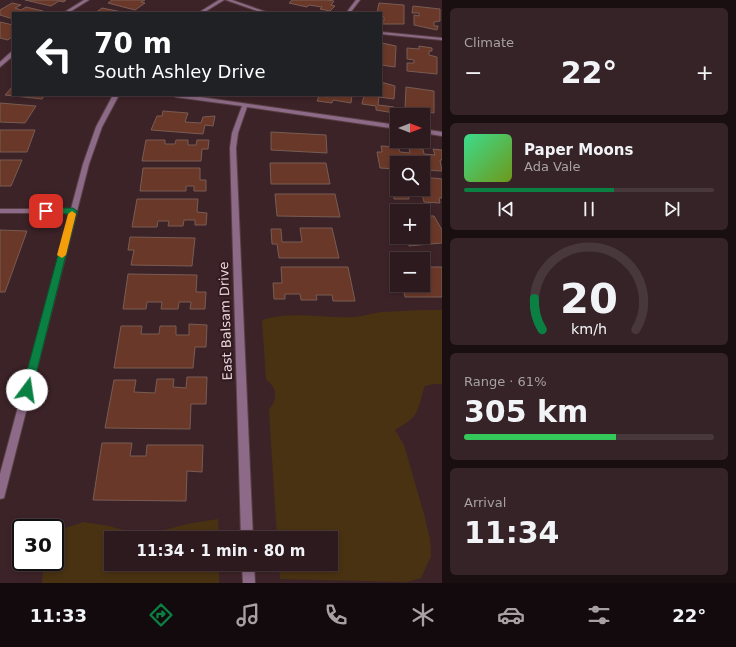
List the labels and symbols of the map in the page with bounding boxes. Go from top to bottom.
north arrow [390,108,430,148]
pin [29,194,63,228]
street label: East Balsam Drive [216,261,235,381]
position arrow [6,369,48,411]
speed limit sign: 30 [12,519,64,571]

